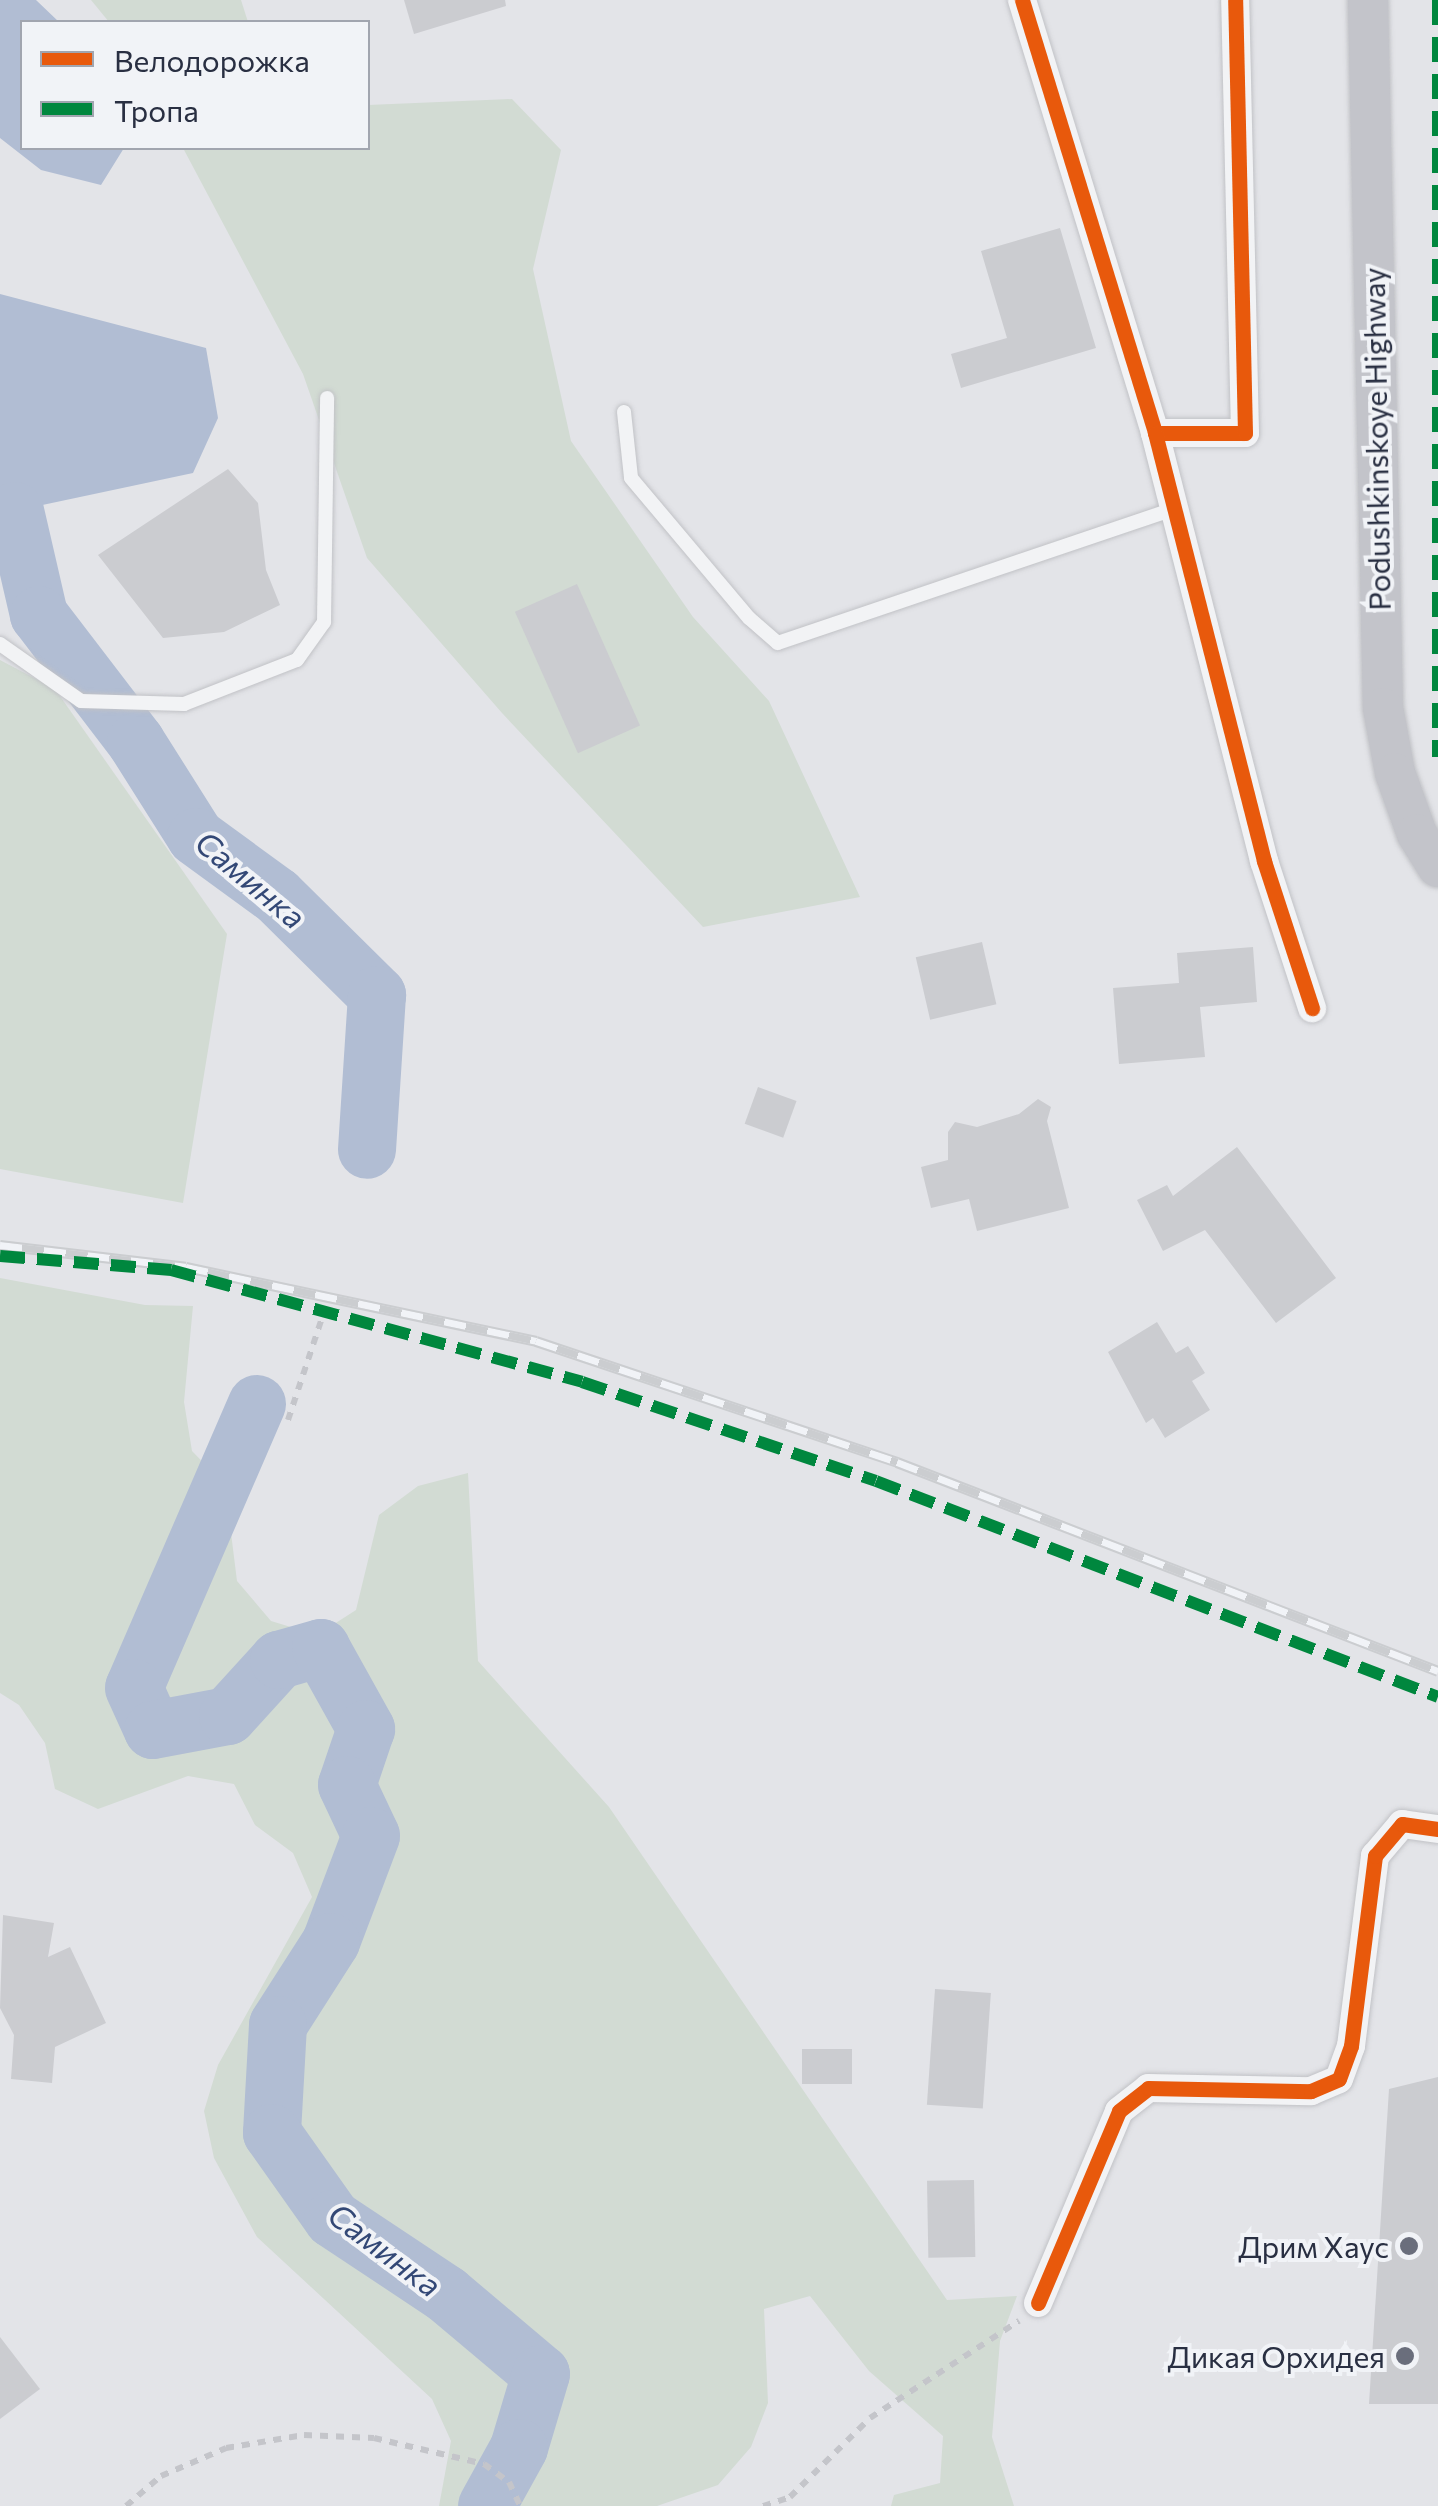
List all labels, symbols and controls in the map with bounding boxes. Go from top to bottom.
legend [20,20,370,150]
text: Велодорожка [114,41,310,78]
text: Тропа [114,91,199,128]
street label: Podushkinskoye Highway [1355,267,1397,611]
water label: Саминка [188,822,314,936]
water label: Саминка [321,2194,449,2304]
place label: Дрим Хаус [1238,2228,1389,2264]
marker: Дрим Хаус [1398,2235,1420,2257]
place label: Дикая Орхидея [1167,2338,1385,2374]
marker: Дикая Орхидея [1394,2345,1416,2367]

